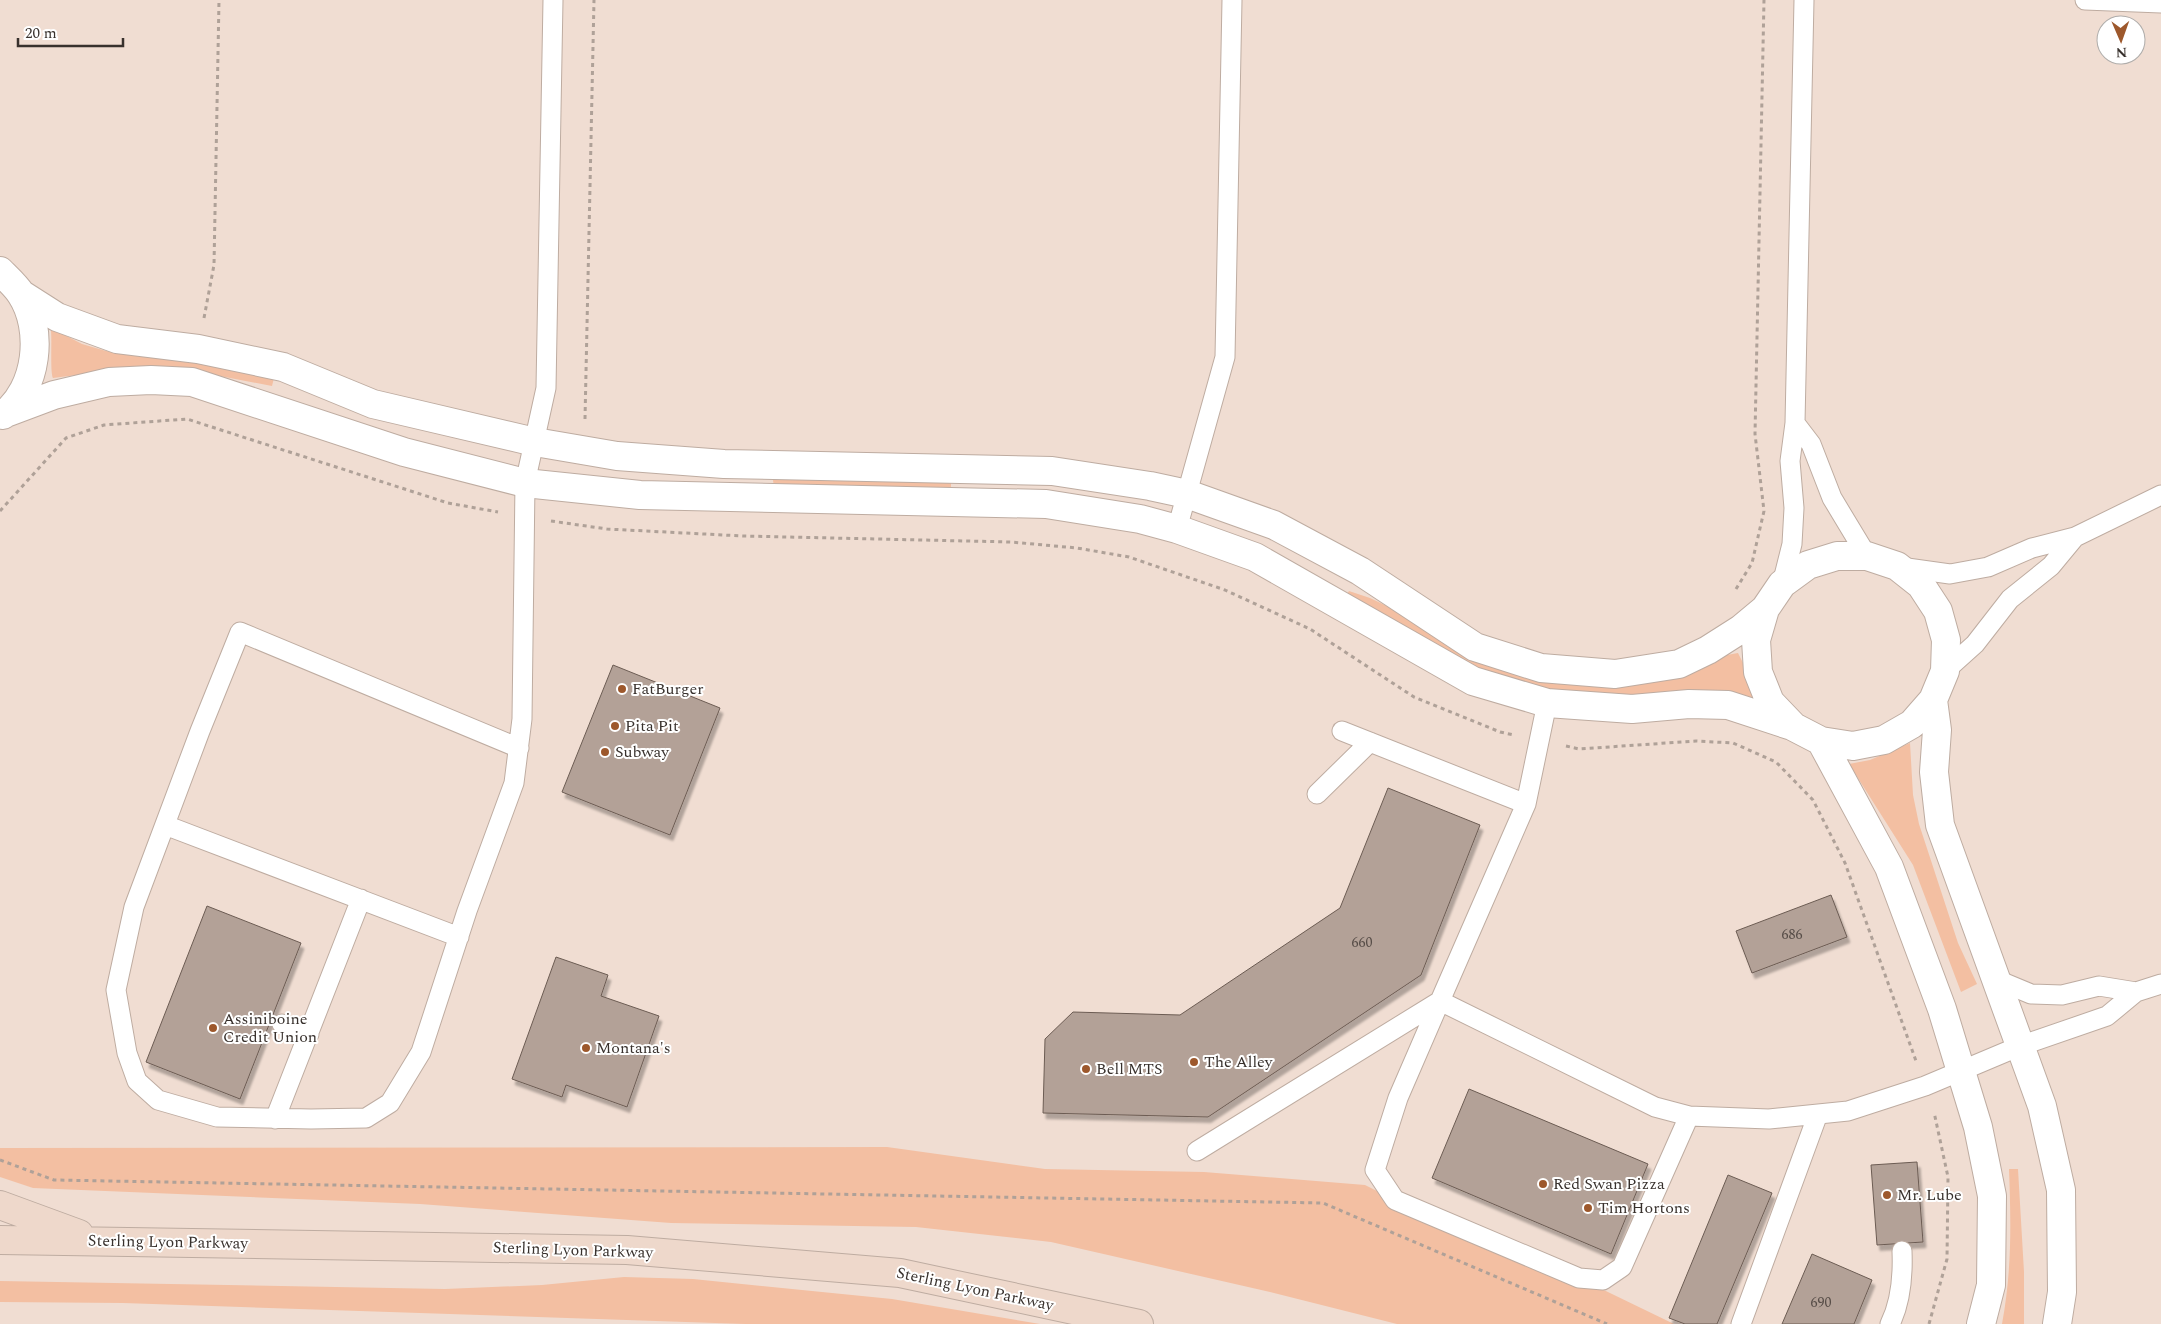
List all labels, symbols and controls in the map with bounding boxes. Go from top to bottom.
scale bar [18,15,122,47]
north arrow [2096,15,2146,65]
text: 20 m [25,22,57,45]
text: N [2115,42,2128,63]
place label: FatBurger [632,677,704,701]
marker: FatBurger [616,683,628,695]
place label: Pita Pit [625,714,679,738]
marker: Pita Pit [609,720,621,732]
place label: Subway [615,740,670,764]
marker: Subway [599,746,611,758]
house number: 686 [1782,924,1803,945]
house number: 660 [1352,932,1373,953]
place label: Assiniboine Credit Union [223,1007,317,1049]
marker: Assiniboine Credit Union [207,1022,219,1034]
place label: Montana's [596,1036,671,1060]
marker: Montana's [580,1042,592,1054]
place label: The Alley [1204,1050,1274,1074]
marker: The Alley [1188,1056,1200,1068]
place label: Bell MTS [1096,1057,1162,1081]
marker: Bell MTS [1080,1063,1092,1075]
place label: Red Swan Pizza [1553,1172,1665,1196]
marker: Red Swan Pizza [1537,1178,1549,1190]
place label: Mr. Lube [1897,1183,1962,1207]
marker: Mr. Lube [1881,1189,1893,1201]
place label: Tim Hortons [1598,1196,1690,1220]
marker: Tim Hortons [1582,1202,1594,1214]
street label: Sterling Lyon Parkway [88,1229,250,1255]
street label: Sterling Lyon Parkway [493,1235,655,1265]
street label: Sterling Lyon Parkway [894,1261,1057,1318]
house number: 690 [1811,1292,1832,1313]

